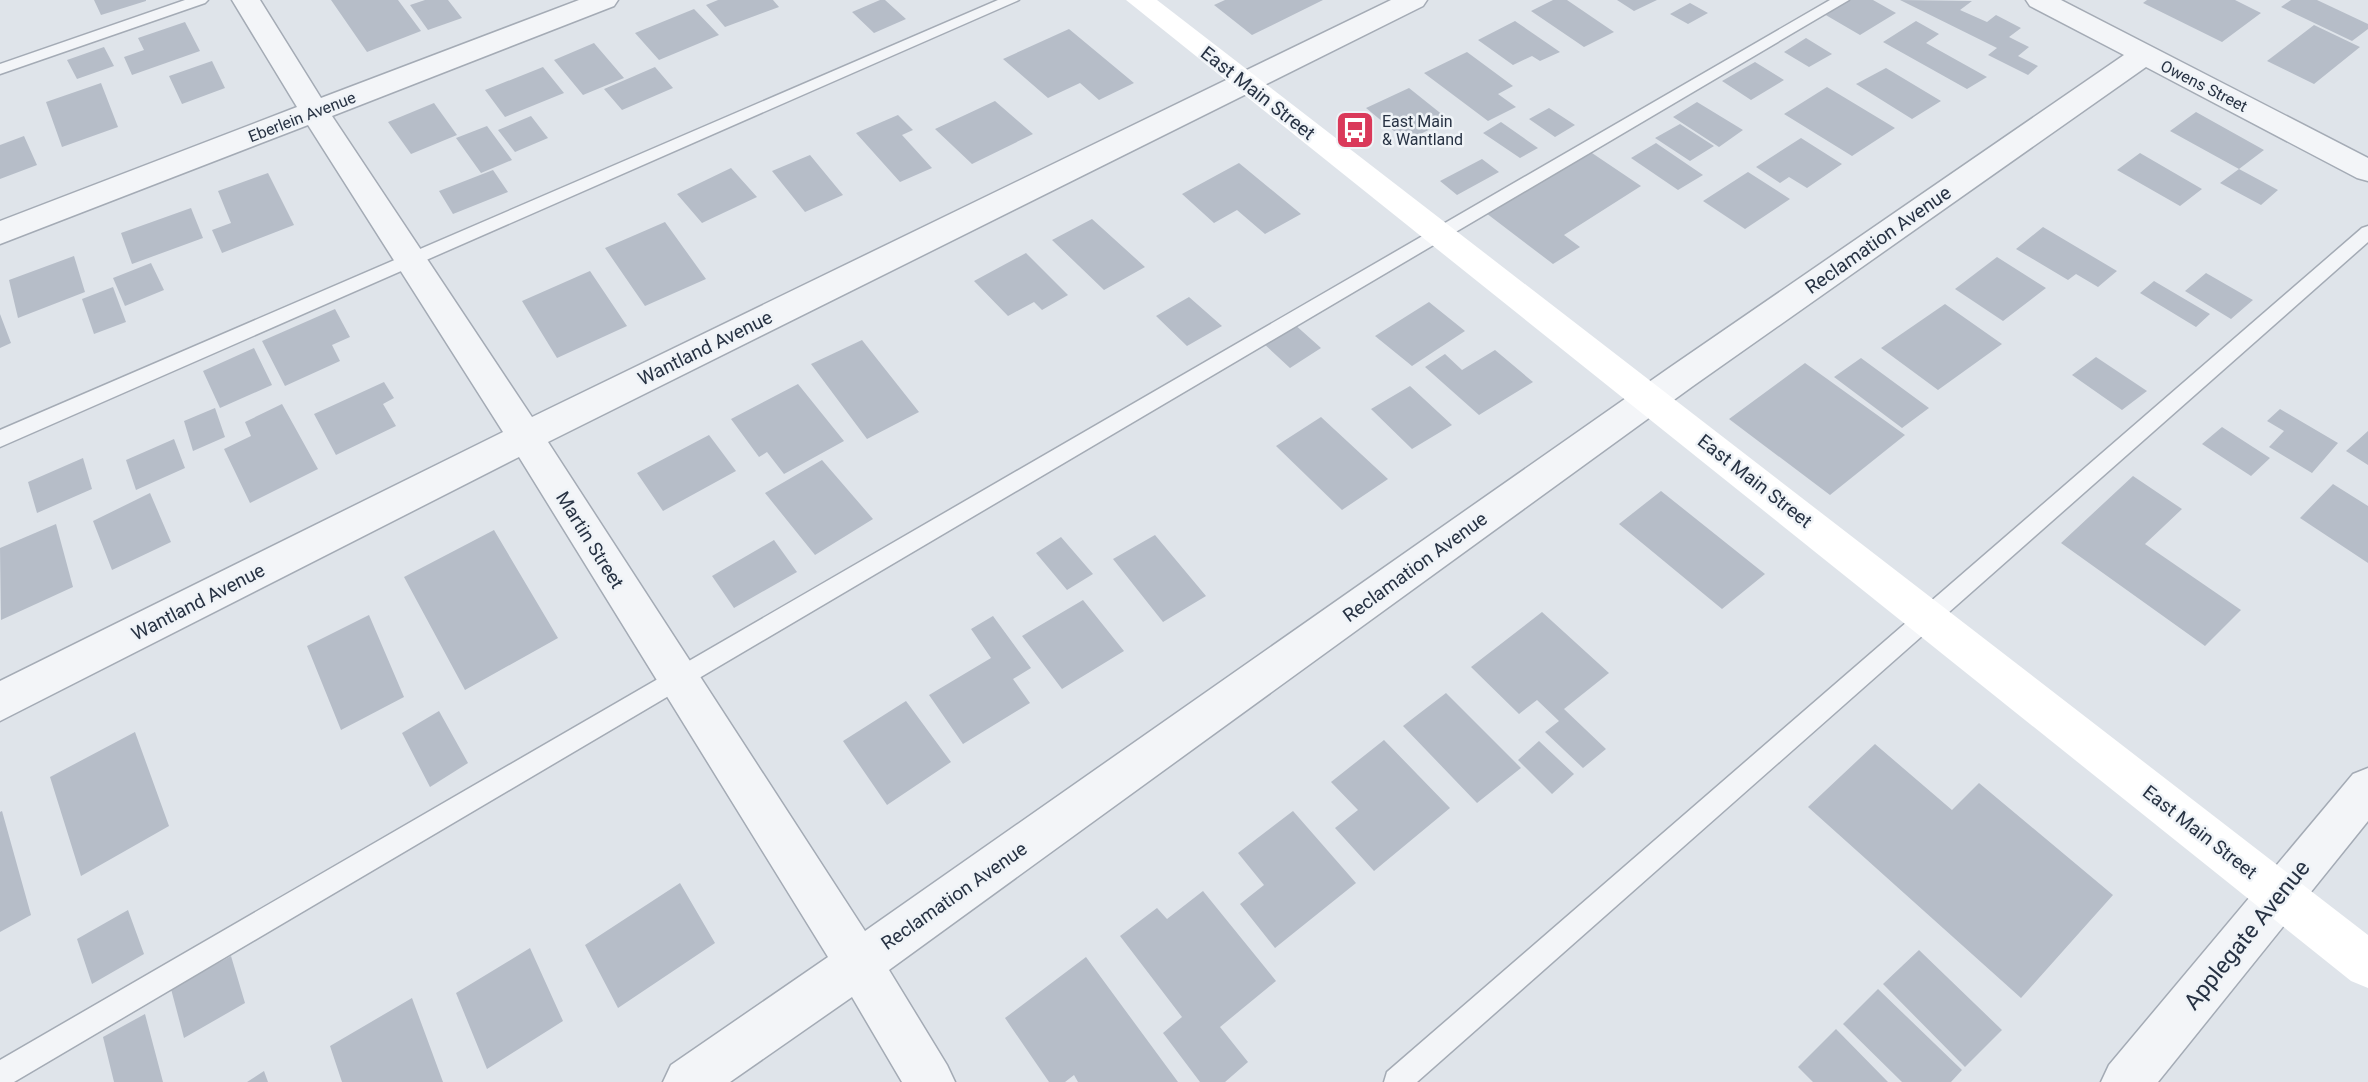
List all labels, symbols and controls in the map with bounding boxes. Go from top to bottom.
street label: East Main Street [1196,41,1320,145]
street label: Owens Street [2157,56,2251,116]
street label: Eberlein Avenue [246,88,358,146]
bus stop icon: East Main & Wantland [1334,109,1376,151]
place label: East Main & Wantland [1382,112,1463,149]
street label: Reclamation Avenue [1801,181,1955,299]
street label: Wantland Avenue [634,306,776,390]
street label: East Main Street [1693,429,1817,533]
street label: Martin Street [551,487,629,593]
street label: Reclamation Avenue [1338,507,1492,627]
street label: Wantland Avenue [127,558,269,646]
street label: East Main Street [2138,780,2262,884]
street label: Reclamation Avenue [877,837,1031,955]
street label: Applegate Avenue [2178,855,2316,1015]

